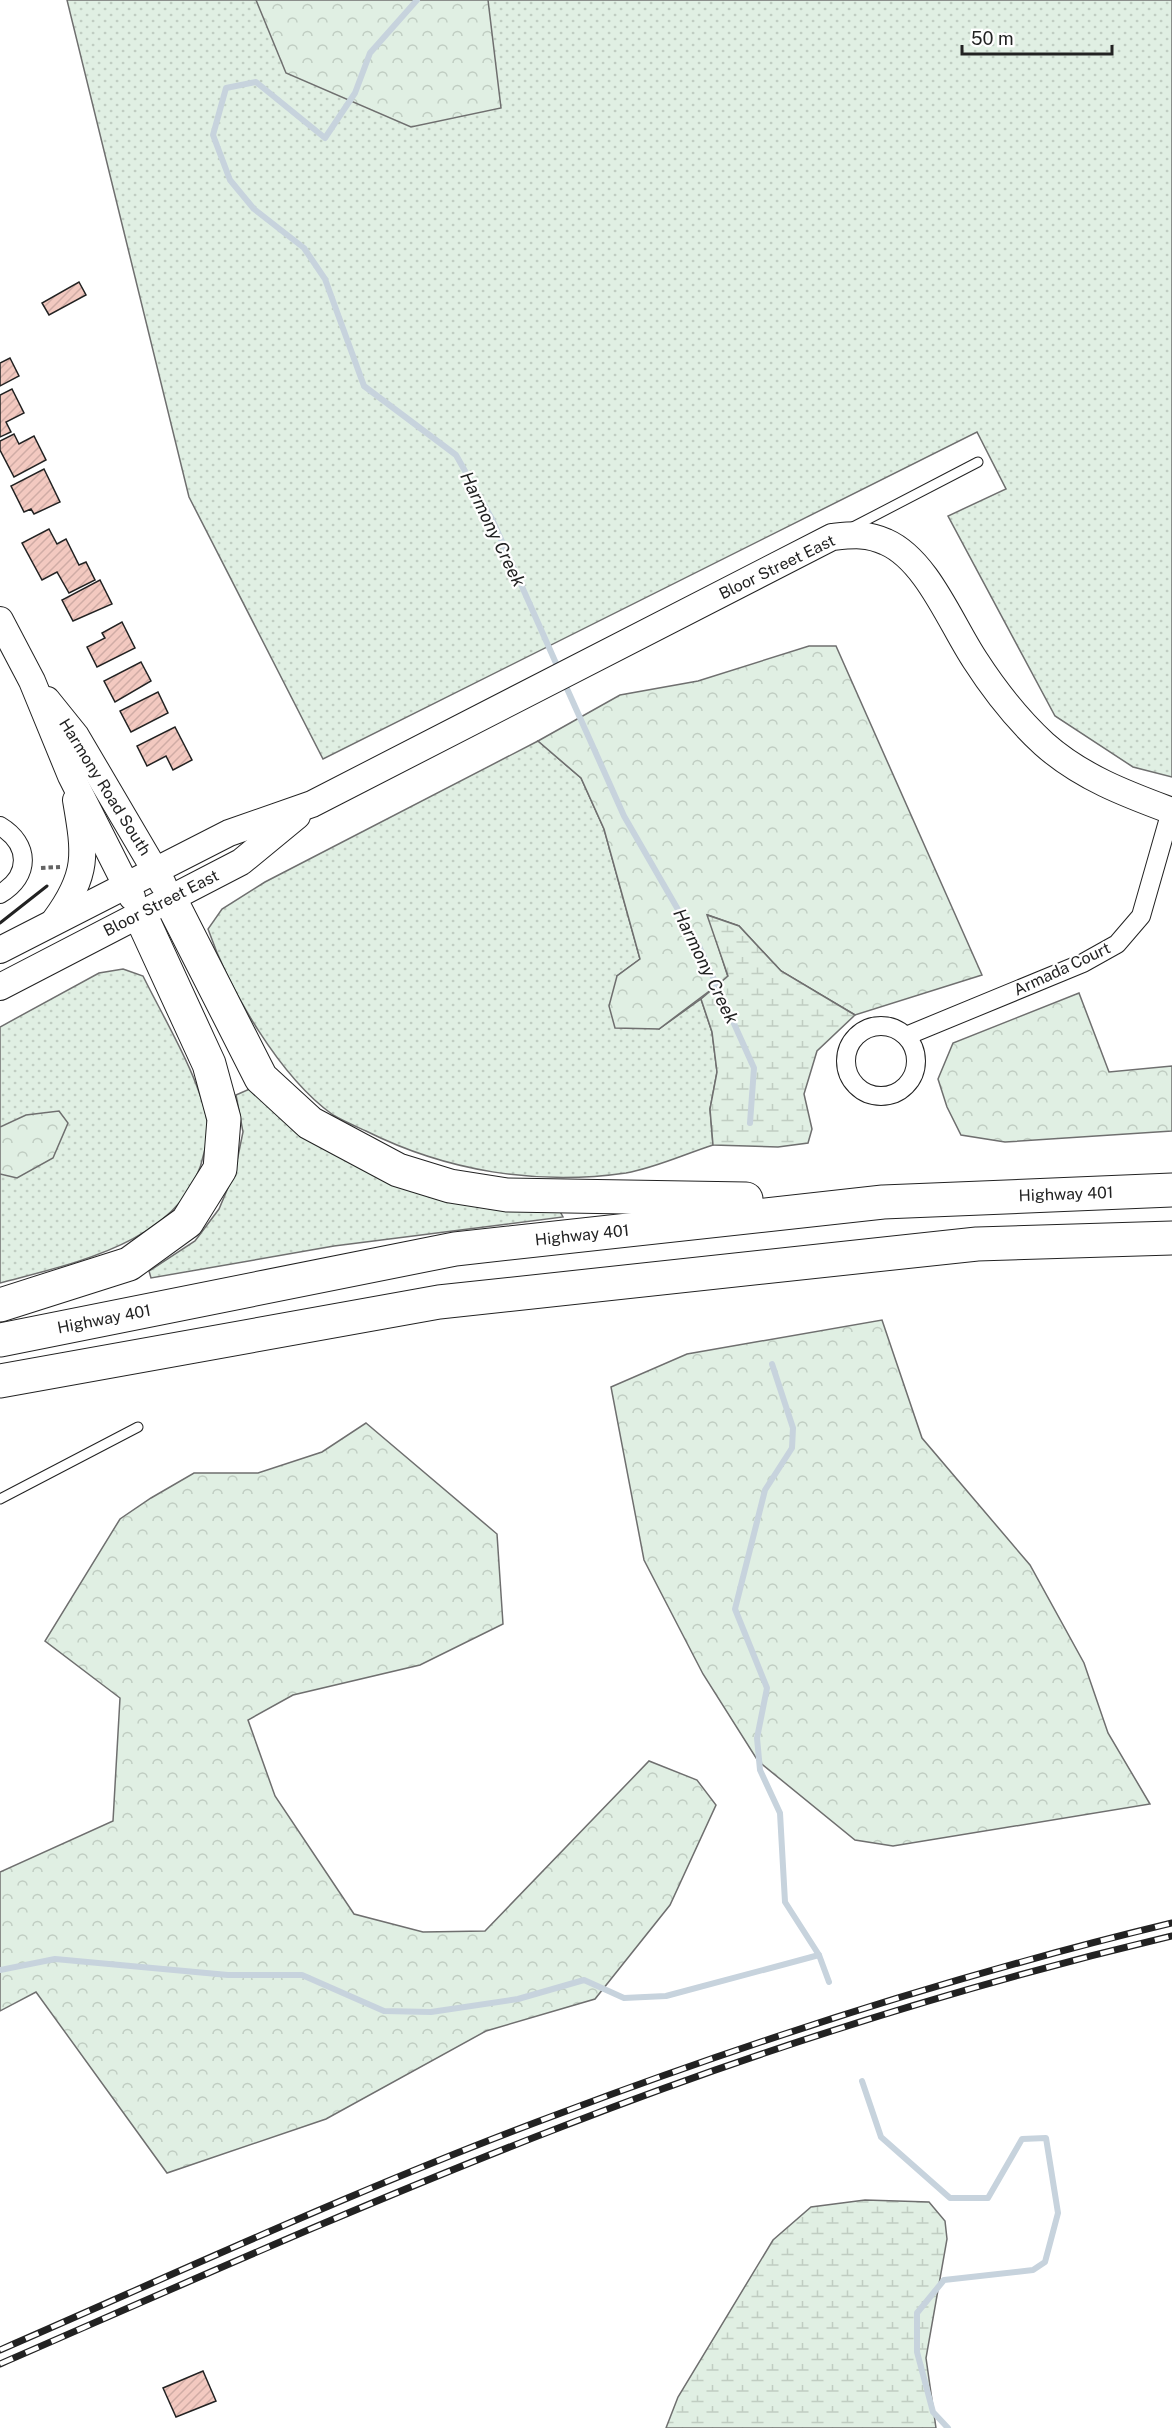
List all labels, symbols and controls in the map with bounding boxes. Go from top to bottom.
scale bar [962,18,1112,56]
text: 50 m [971,28,1014,49]
water label: Harmony Creek [456,468,530,590]
street label: Bloor Street East [716,531,838,603]
street label: Harmony Road South [55,715,155,859]
street label: Bloor Street East [100,866,222,940]
water label: Harmony Creek [669,905,743,1027]
street label: Armada Court [1011,938,1113,1000]
street label: Highway 401 [1018,1183,1114,1205]
street label: Highway 401 [534,1221,630,1249]
street label: Highway 401 [56,1301,152,1337]

